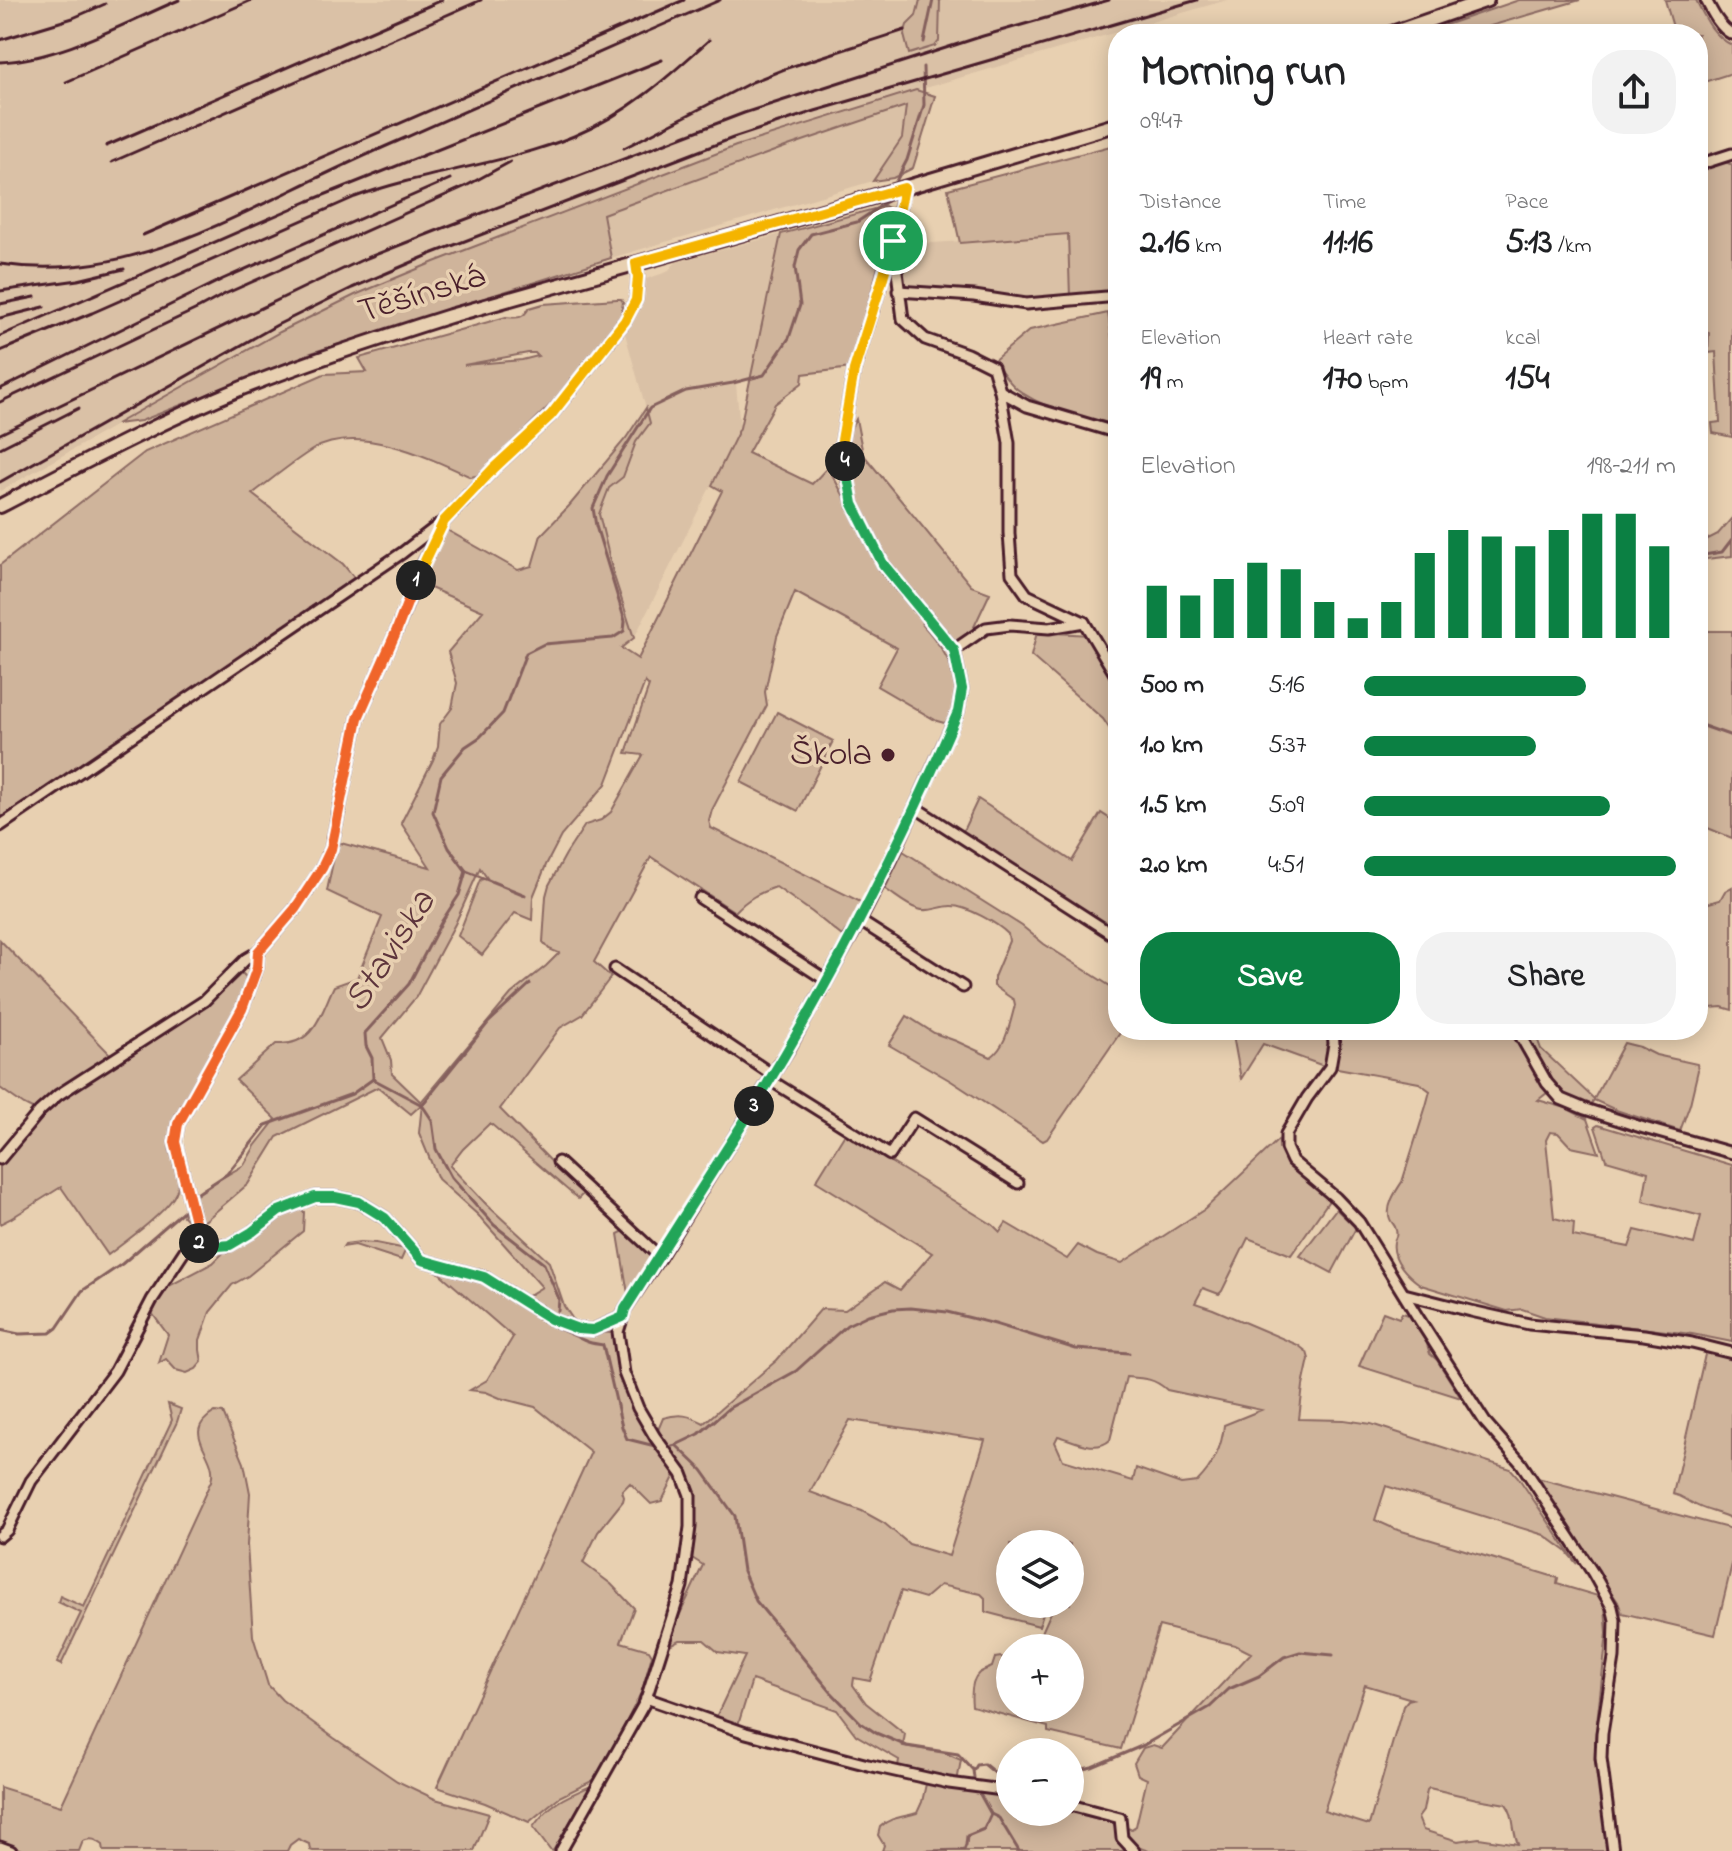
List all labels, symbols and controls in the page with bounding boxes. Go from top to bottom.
text: Morning run [1140,41,1346,105]
button: share [1592,50,1676,134]
text: 09:47 [1140,103,1183,141]
text: Distance [1140,187,1221,219]
text: Time [1323,187,1366,219]
text: Pace [1505,187,1548,219]
pin [859,207,927,275]
icon: arrive [871,219,915,263]
text: 2.16 [1140,219,1190,269]
text: 11:16 [1323,219,1373,269]
text: 5:13 [1505,219,1553,269]
text: km [1190,231,1222,263]
text: /km [1553,231,1592,263]
street label: Těšínská [352,251,492,339]
text: Elevation [1140,323,1221,355]
text: Heart rate [1323,323,1413,355]
text: kcal [1505,323,1540,355]
text: 19 [1140,355,1161,405]
text: 170 [1323,355,1362,405]
text: 154 [1505,355,1550,405]
text: m [1161,367,1184,399]
text: bpm [1362,367,1408,399]
pin: 4 [825,441,865,481]
text: 4 [840,445,850,477]
text: Elevation [1140,448,1236,486]
text: 198–211 m [1587,448,1676,486]
pin: 1 [396,560,436,600]
text: 1 [413,564,420,596]
text: 500 m [1140,667,1204,705]
text: 5:16 [1268,667,1305,705]
text: 1.0 km [1140,727,1203,765]
text: 5:37 [1268,727,1307,765]
place label: Škola [790,729,872,782]
marker: Škola [879,746,897,764]
text: 1.5 km [1140,787,1207,825]
text: 5:09 [1268,787,1304,825]
text: 2.0 km [1140,847,1208,885]
text: 4:51 [1268,847,1304,885]
water label: Staviska [331,879,452,1024]
button: Save [1140,932,1400,1024]
button: Share [1416,932,1676,1024]
pin: 3 [734,1086,774,1126]
text: 3 [749,1090,759,1122]
pin: 2 [179,1223,219,1263]
text: 2 [194,1227,204,1259]
map controls [996,1530,1084,1826]
button: layers [996,1530,1084,1618]
button: + [996,1634,1084,1722]
button: − [996,1738,1084,1826]

